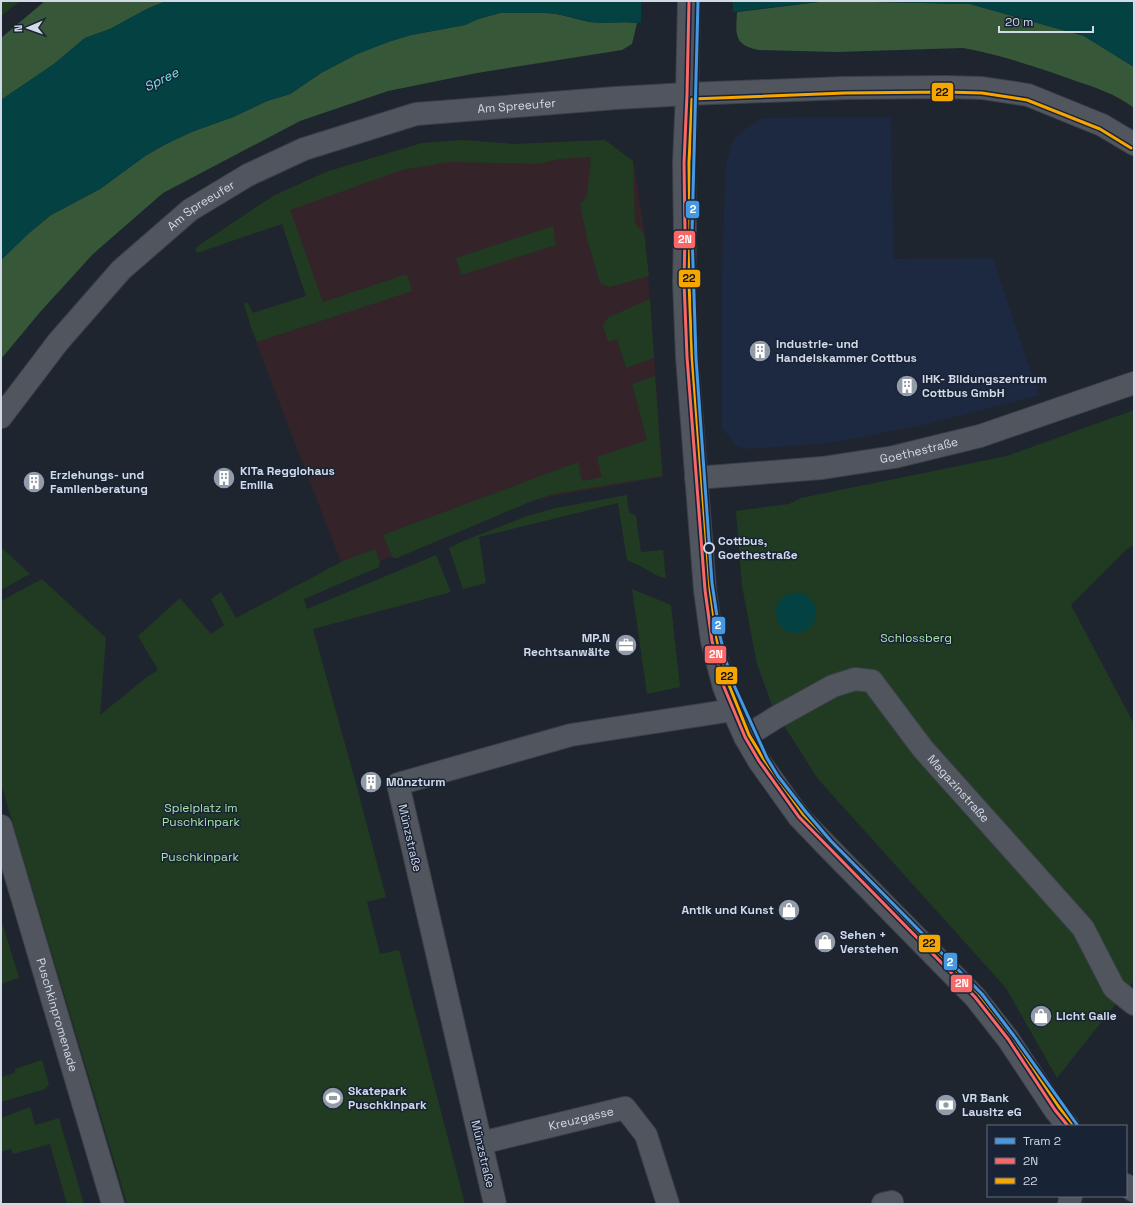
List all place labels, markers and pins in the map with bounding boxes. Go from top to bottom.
place label: Industrie- und Handelskammer Cottbus [776,336,917,366]
building icon: Industrie- und Handelskammer Cottbus [747,338,773,364]
place label: IHK- Bildungszentrum Cottbus GmbH [922,371,1047,401]
building icon: IHK- Bildungszentrum Cottbus GmbH [894,373,920,399]
place label: KiTa Reggiohaus Emilia [240,463,335,493]
building icon: KiTa Reggiohaus Emilia [211,465,237,491]
place label: Erziehungs- und Familenberatung [50,467,148,497]
building icon: Erziehungs- und Familenberatung [21,469,47,495]
place label: Cottbus, Goethestraße [718,533,798,563]
marker: Cottbus, Goethestraße [703,542,715,554]
place label: MP.N Rechtsanwälte [523,630,610,660]
office icon: MP.N Rechtsanwälte [613,632,639,658]
building icon: Münzturm [358,769,384,795]
place label: Münzturm [386,774,445,790]
shop icon: Antik und Kunst [776,897,802,923]
place label: Antik und Kunst [681,902,774,918]
place label: Sehen + Verstehen [840,927,899,957]
shop icon: Sehen + Verstehen [812,929,838,955]
shop icon: Licht Galle [1028,1003,1054,1029]
place label: Licht Galle [1056,1008,1117,1024]
place label: Skatepark Puschkinpark [348,1083,427,1113]
sports icon: Skatepark Puschkinpark [320,1085,346,1111]
place label: VR Bank Lausitz eG [962,1090,1022,1120]
bank icon: VR Bank Lausitz eG [933,1092,959,1118]

